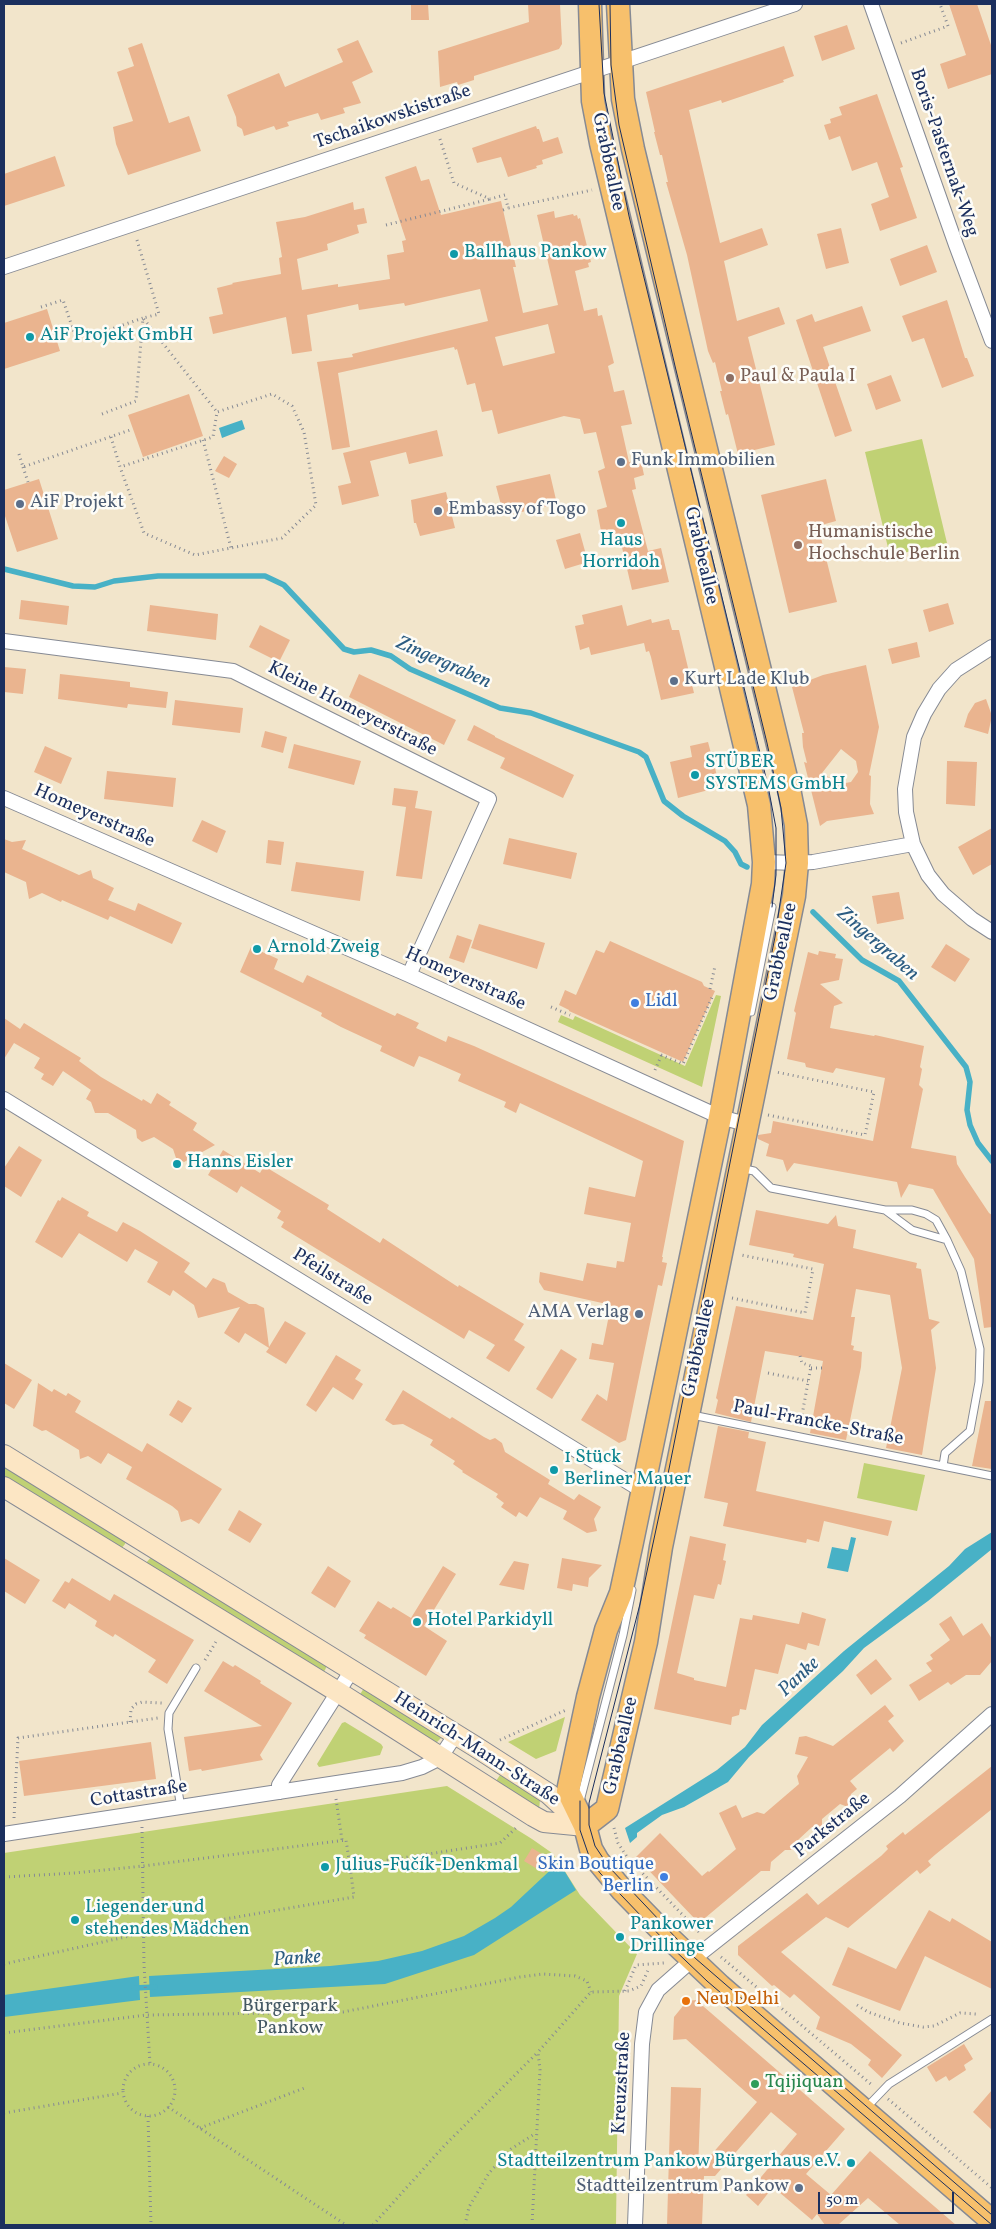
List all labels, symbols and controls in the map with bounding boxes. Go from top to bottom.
street label: Boris-Pasternak-Weg [903,66,983,240]
street label: Tschaikowskistraße [312,80,474,156]
street label: Grabbeallee [585,111,629,213]
place label: Ballhaus Pankow [464,243,607,265]
marker: Ballhaus Pankow [448,248,460,260]
place label: AiF Projekt GmbH [40,326,193,348]
marker: AiF Projekt GmbH [24,331,36,343]
place label: Paul & Paula I [740,367,855,389]
marker: Paul & Paula I [724,372,736,384]
place label: Funk Immobilien [631,451,775,473]
marker: Funk Immobilien [615,456,627,468]
place label: AiF Projekt [30,493,124,515]
marker: AiF Projekt [14,498,26,510]
place label: Embassy of Togo [448,500,586,522]
marker: Embassy of Togo [432,505,444,517]
street label: Grabbeallee [678,505,722,607]
marker: Haus Horridoh [615,517,627,529]
place label: Humanistische Hochschule Berlin [808,523,960,567]
place label: Haus Horridoh [582,531,660,575]
marker: Humanistische Hochschule Berlin [792,539,804,551]
water label: Zingergraben [392,633,494,695]
street label: Kleine Homeyerstraße [263,657,441,763]
place label: Kurt Lade Klub [684,670,809,692]
marker: Kurt Lade Klub [668,675,680,687]
place label: STÜBER SYSTEMS GmbH [705,753,846,797]
marker: STÜBER SYSTEMS GmbH [689,769,701,781]
street label: Homeyerstraße [30,780,158,854]
street label: Grabbeallee [760,901,804,1003]
water label: Zingergraben [831,903,923,987]
place label: Arnold Zweig [267,938,380,960]
marker: Arnold Zweig [251,943,263,955]
street label: Homeyerstraße [401,943,529,1017]
place label: Lidl [645,992,678,1014]
marker: Lidl [629,997,641,1009]
place label: Hanns Eisler [187,1153,293,1175]
marker: Hanns Eisler [171,1158,183,1170]
street label: Pfeilstraße [288,1244,376,1312]
street label: Grabbeallee [678,1297,722,1399]
place label: AMA Verlag [528,1303,629,1325]
marker: AMA Verlag [633,1308,645,1320]
street label: Paul-Francke-Straße [731,1396,905,1452]
place label: 1 Stück Berliner Mauer [564,1448,691,1492]
marker: 1 Stück Berliner Mauer [548,1464,560,1476]
place label: Hotel Parkidyll [427,1611,553,1633]
marker: Hotel Parkidyll [411,1616,423,1628]
water label: Panke [774,1653,826,1703]
street label: Heinrich-Mann-Straße [389,1688,563,1812]
street label: Grabbeallee [600,1695,644,1797]
street label: Cottastraße [89,1776,189,1814]
street label: Parkstraße [790,1788,876,1864]
place label: Skin Boutique Berlin [537,1855,654,1899]
place label: Julius-Fučík-Denkmal [335,1856,518,1878]
marker: Julius-Fučík-Denkmal [319,1861,331,1873]
marker: Skin Boutique Berlin [658,1871,670,1883]
place label: Liegender und stehendes Mädchen [85,1898,250,1942]
marker: Liegender und stehendes Mädchen [69,1914,81,1926]
place label: Pankower Drillinge [630,1915,713,1959]
marker: Pankower Drillinge [614,1931,626,1943]
water label: Panke [272,1946,322,1974]
place label: Neu Delhi [696,1990,779,2012]
marker: Neu Delhi [680,1995,692,2007]
park label: Bürgerpark Pankow [242,1997,338,2041]
street label: Kreuzstraße [609,2031,637,2135]
place label: Tqijiquan [765,2073,844,2095]
marker: Tqijiquan [749,2078,761,2090]
place label: Stadtteilzentrum Pankow Bürgerhaus e.V. [497,2152,841,2174]
marker: Stadtteilzentrum Pankow Bürgerhaus e.V. [845,2157,857,2169]
place label: Stadtteilzentrum Pankow [576,2177,789,2199]
marker: Stadtteilzentrum Pankow [793,2182,805,2194]
scale bar [821,2182,957,2214]
text: 50 m [826,2190,858,2211]

